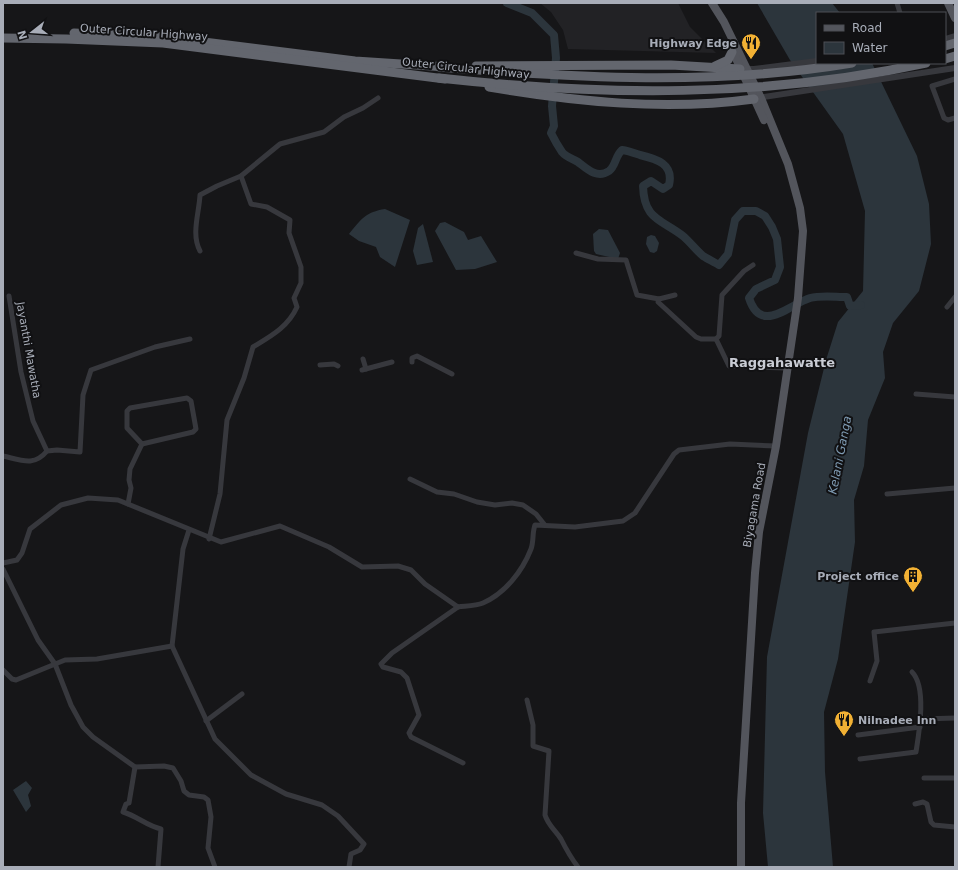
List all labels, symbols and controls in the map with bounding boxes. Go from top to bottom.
north arrow [12,12,52,52]
legend [816,12,946,64]
text: Road [852,21,882,35]
street label: Outer Circular Highway [80,22,209,43]
text: N [15,28,30,41]
restaurant icon: Highway Edge [740,32,762,60]
place label: Highway Edge [649,37,737,50]
text: Water [852,41,888,55]
street label: Outer Circular Highway [402,55,531,82]
street label: Jayanthi Mawatha [13,300,43,399]
district label: Raggahawatte [729,355,835,370]
water label: Kelani Ganga [826,415,854,495]
street label: Biyagama Road [741,462,768,549]
building icon: Project office [902,565,924,593]
place label: Project office [817,570,899,583]
restaurant icon: Nilnadee Inn [833,709,855,737]
place label: Nilnadee Inn [858,714,936,727]

